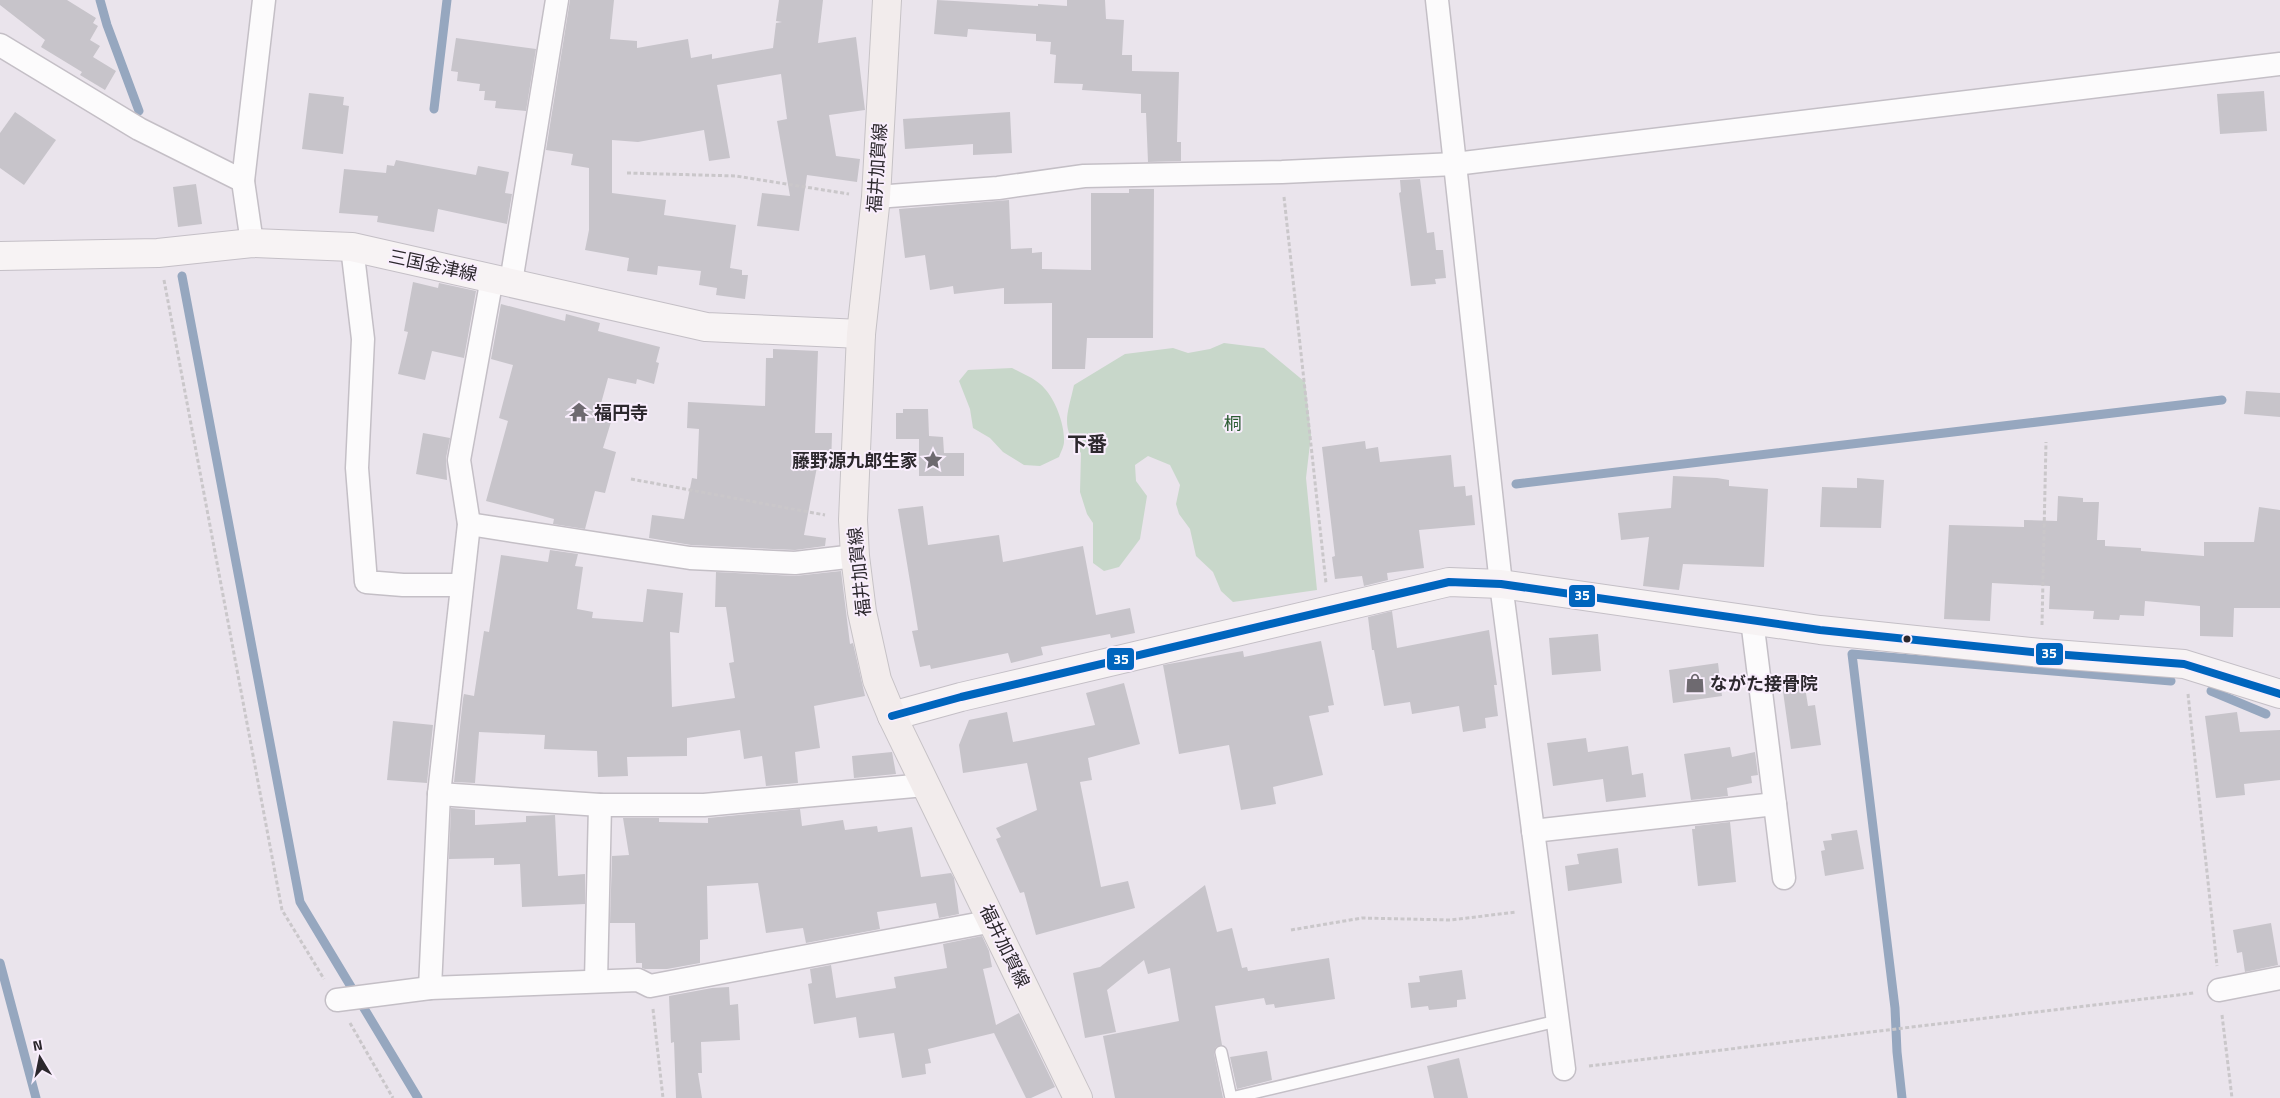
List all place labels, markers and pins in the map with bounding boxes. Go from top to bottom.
place label: 福円寺 [594,399,648,426]
temple icon: 福円寺 [568,401,590,423]
place label: 藤野源九郎生家 [792,447,918,474]
place icon: 藤野源九郎生家 [922,449,944,471]
unlabelled marker [1902,634,1912,644]
place label: ながた接骨院 [1710,670,1818,697]
shop icon: ながた接骨院 [1684,672,1706,694]

